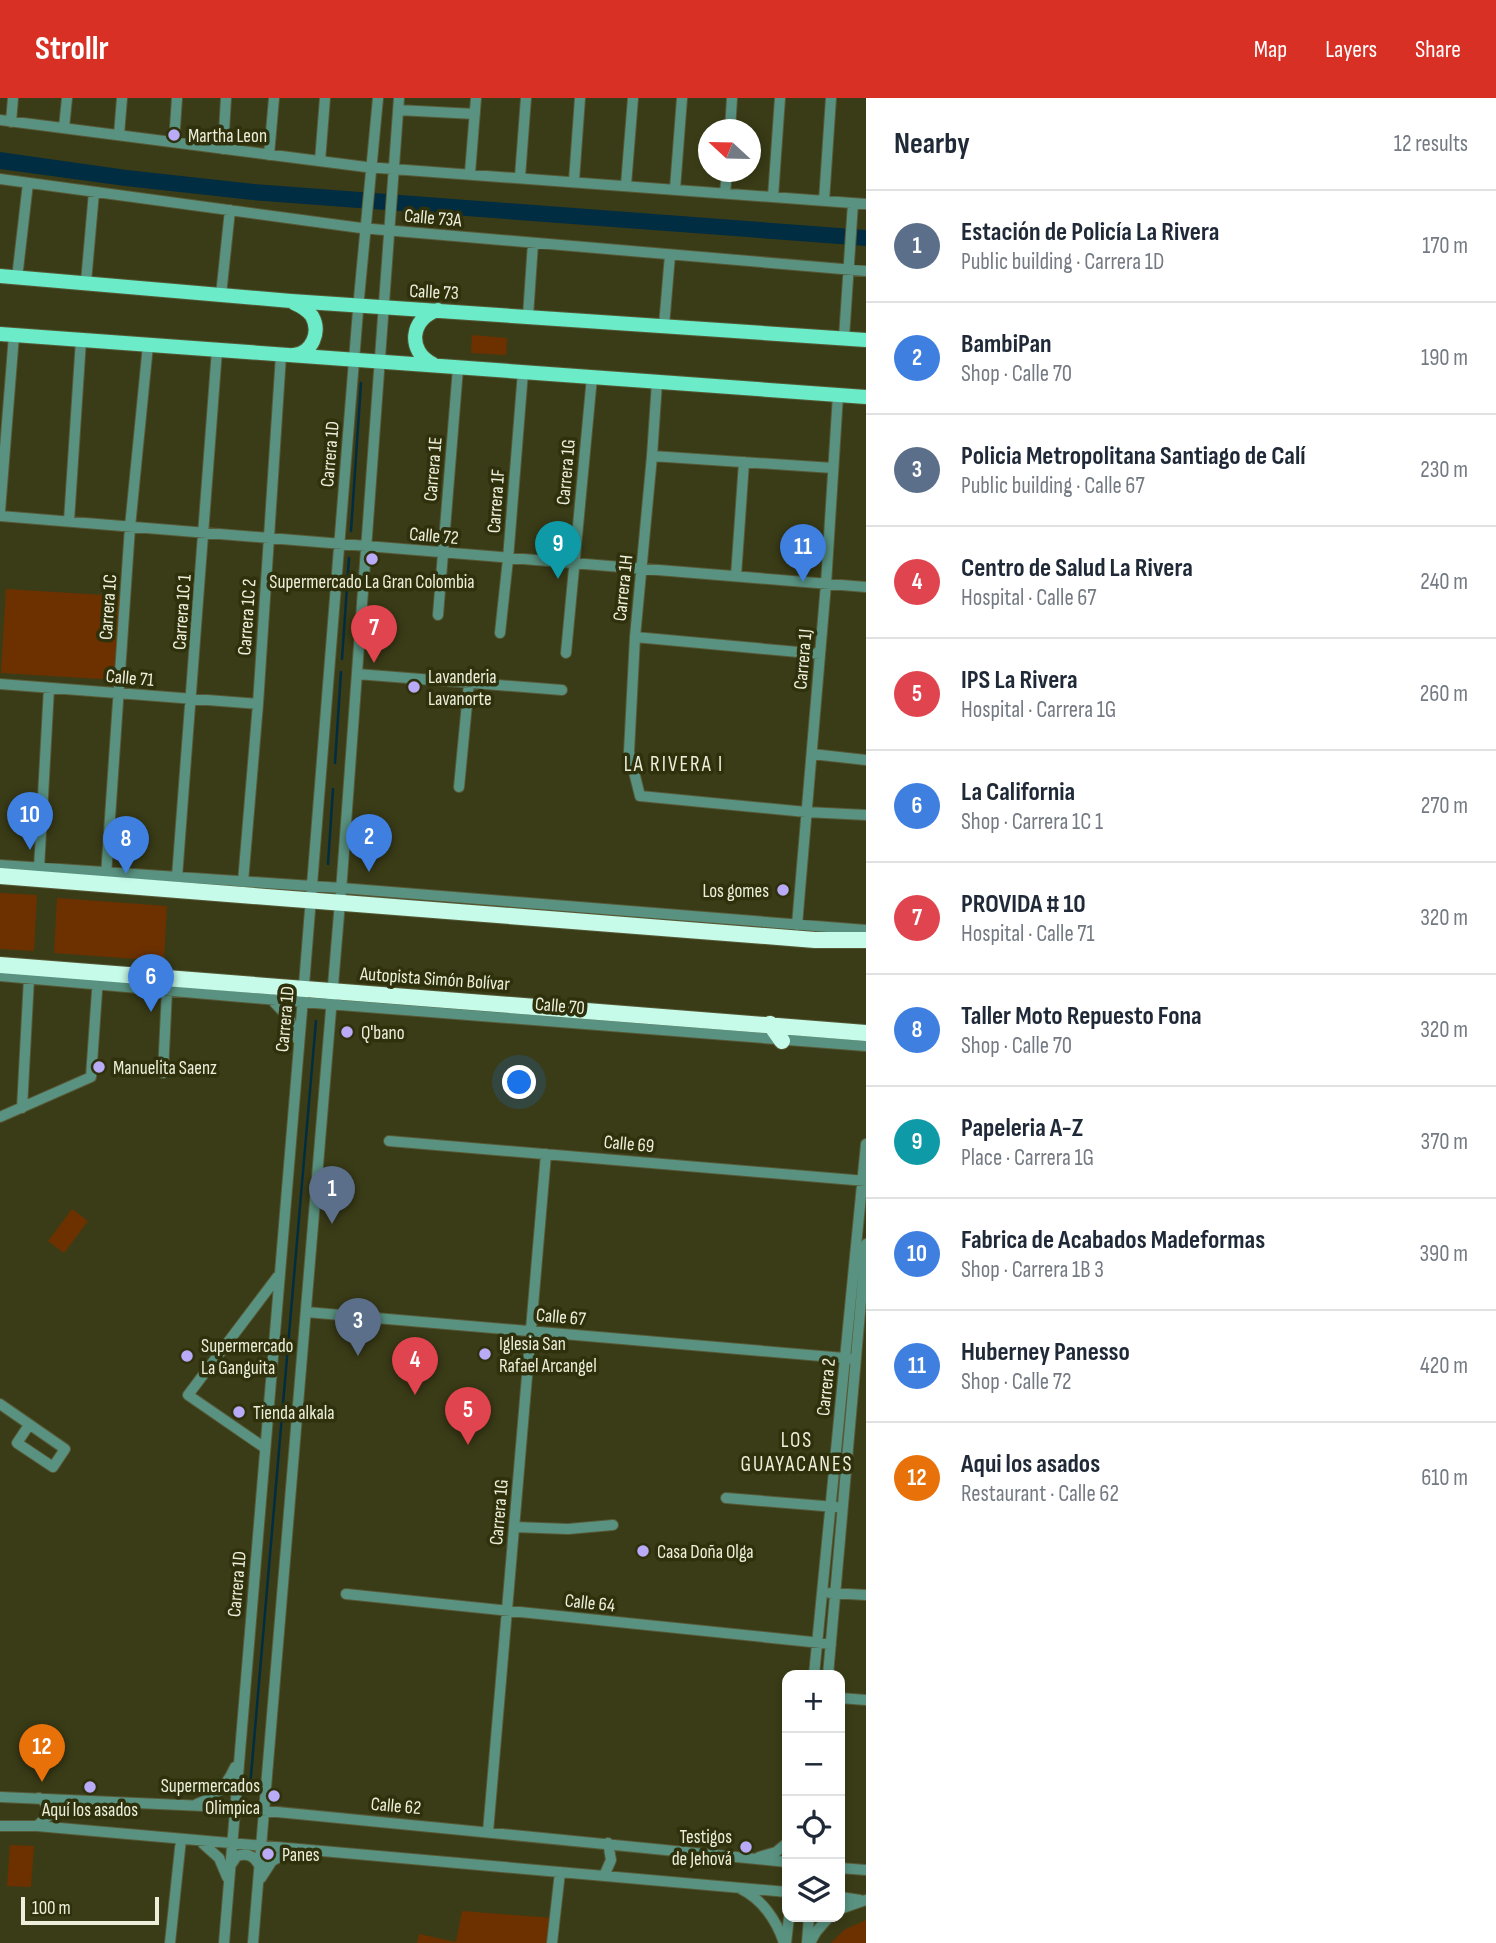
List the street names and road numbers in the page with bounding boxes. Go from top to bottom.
street label: Calle 73A [403,205,463,233]
street label: Calle 73 [409,280,459,305]
street label: Carrera 1D [316,420,345,488]
street label: Carrera 1E [419,436,448,502]
street label: Carrera 1G [552,438,581,506]
street label: Carrera 1F [483,468,510,534]
street label: Calle 72 [408,523,459,550]
street label: Carrera 1H [609,554,638,622]
street label: Carrera 1C [95,573,122,641]
street label: Carrera 1C 1 [168,573,197,651]
street label: Carrera 1C 2 [233,578,262,656]
street label: Carrera 1J [789,628,818,690]
street label: Calle 71 [105,665,155,692]
street label: Autopista Simón Bolívar [358,963,511,996]
street label: Carrera 1D [271,985,300,1053]
street label: Calle 70 [534,993,586,1020]
street label: Calle 69 [603,1131,655,1158]
street label: Calle 67 [535,1304,587,1331]
street label: Carrera 2 [812,1357,841,1417]
street label: Carrera 1G [485,1478,514,1546]
street label: Carrera 1D [223,1550,252,1618]
street label: Calle 64 [564,1589,616,1618]
street label: Calle 62 [370,1793,422,1820]

